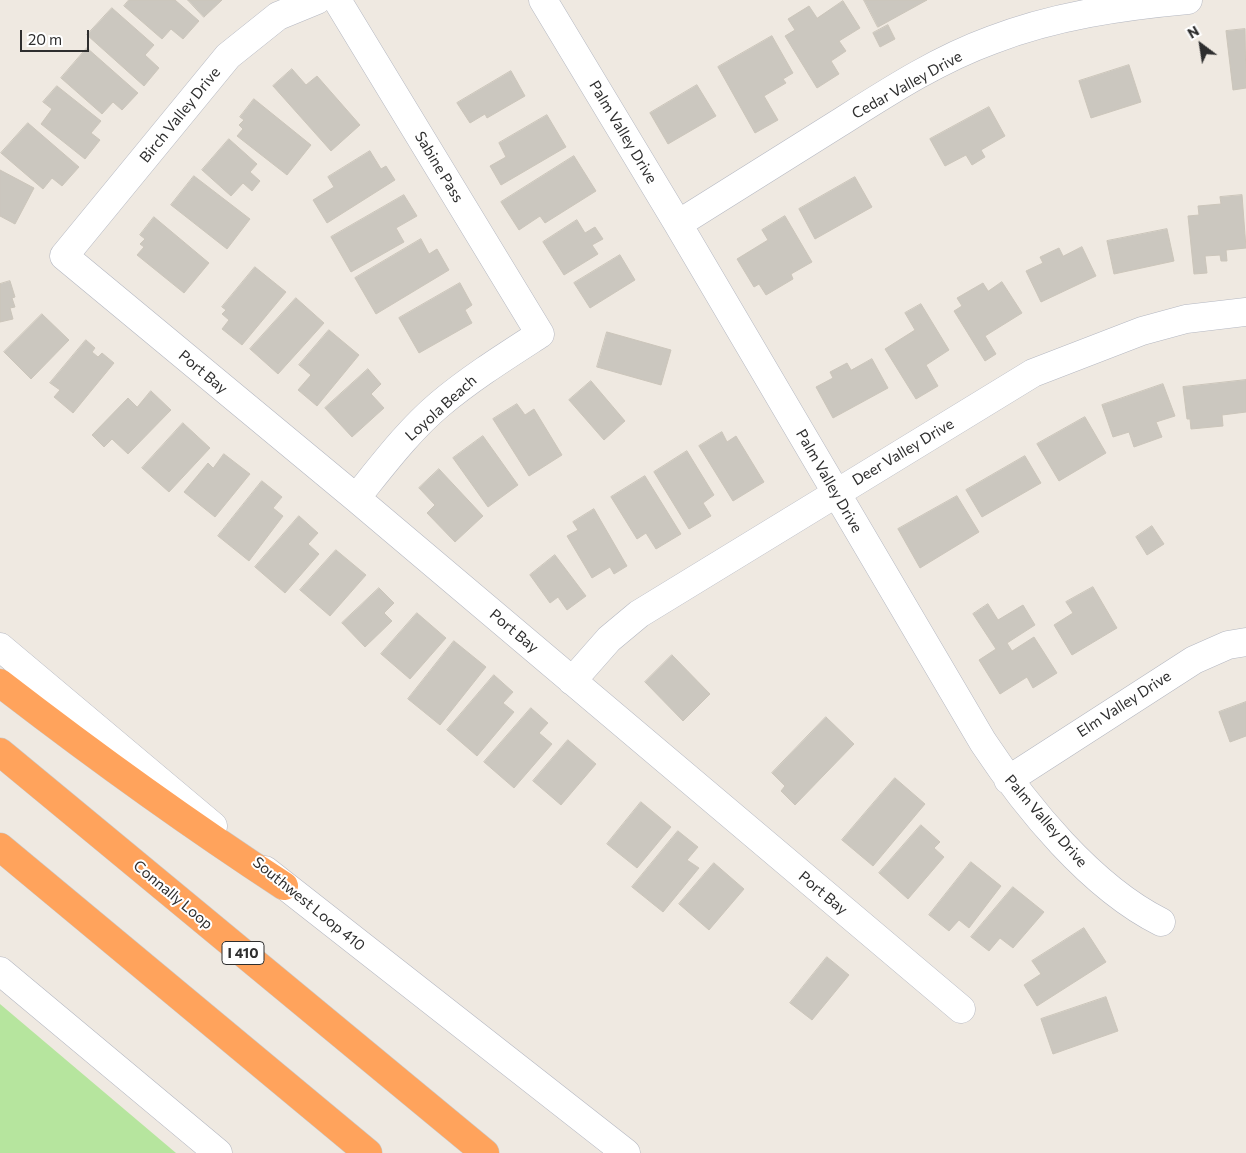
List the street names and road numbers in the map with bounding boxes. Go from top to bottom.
street label: Cedar Valley Drive [849,47,965,123]
street label: Birch Valley Drive [136,64,224,166]
street label: Palm Valley Drive [585,77,661,187]
street label: Sabine Pass [411,128,467,206]
street label: Port Bay [175,346,231,398]
street label: Loyola Beach [402,371,480,445]
street label: Deer Valley Drive [849,415,957,489]
street label: Palm Valley Drive [792,426,866,536]
street label: Port Bay [486,605,542,657]
street label: Elm Valley Drive [1074,667,1174,741]
street label: Palm Valley Drive [1001,771,1091,871]
street label: Southwest Loop 410 [249,853,369,955]
street label: Connally Loop [130,857,216,933]
street label: Port Bay [795,867,851,919]
road number: I 410 [222,941,264,964]

